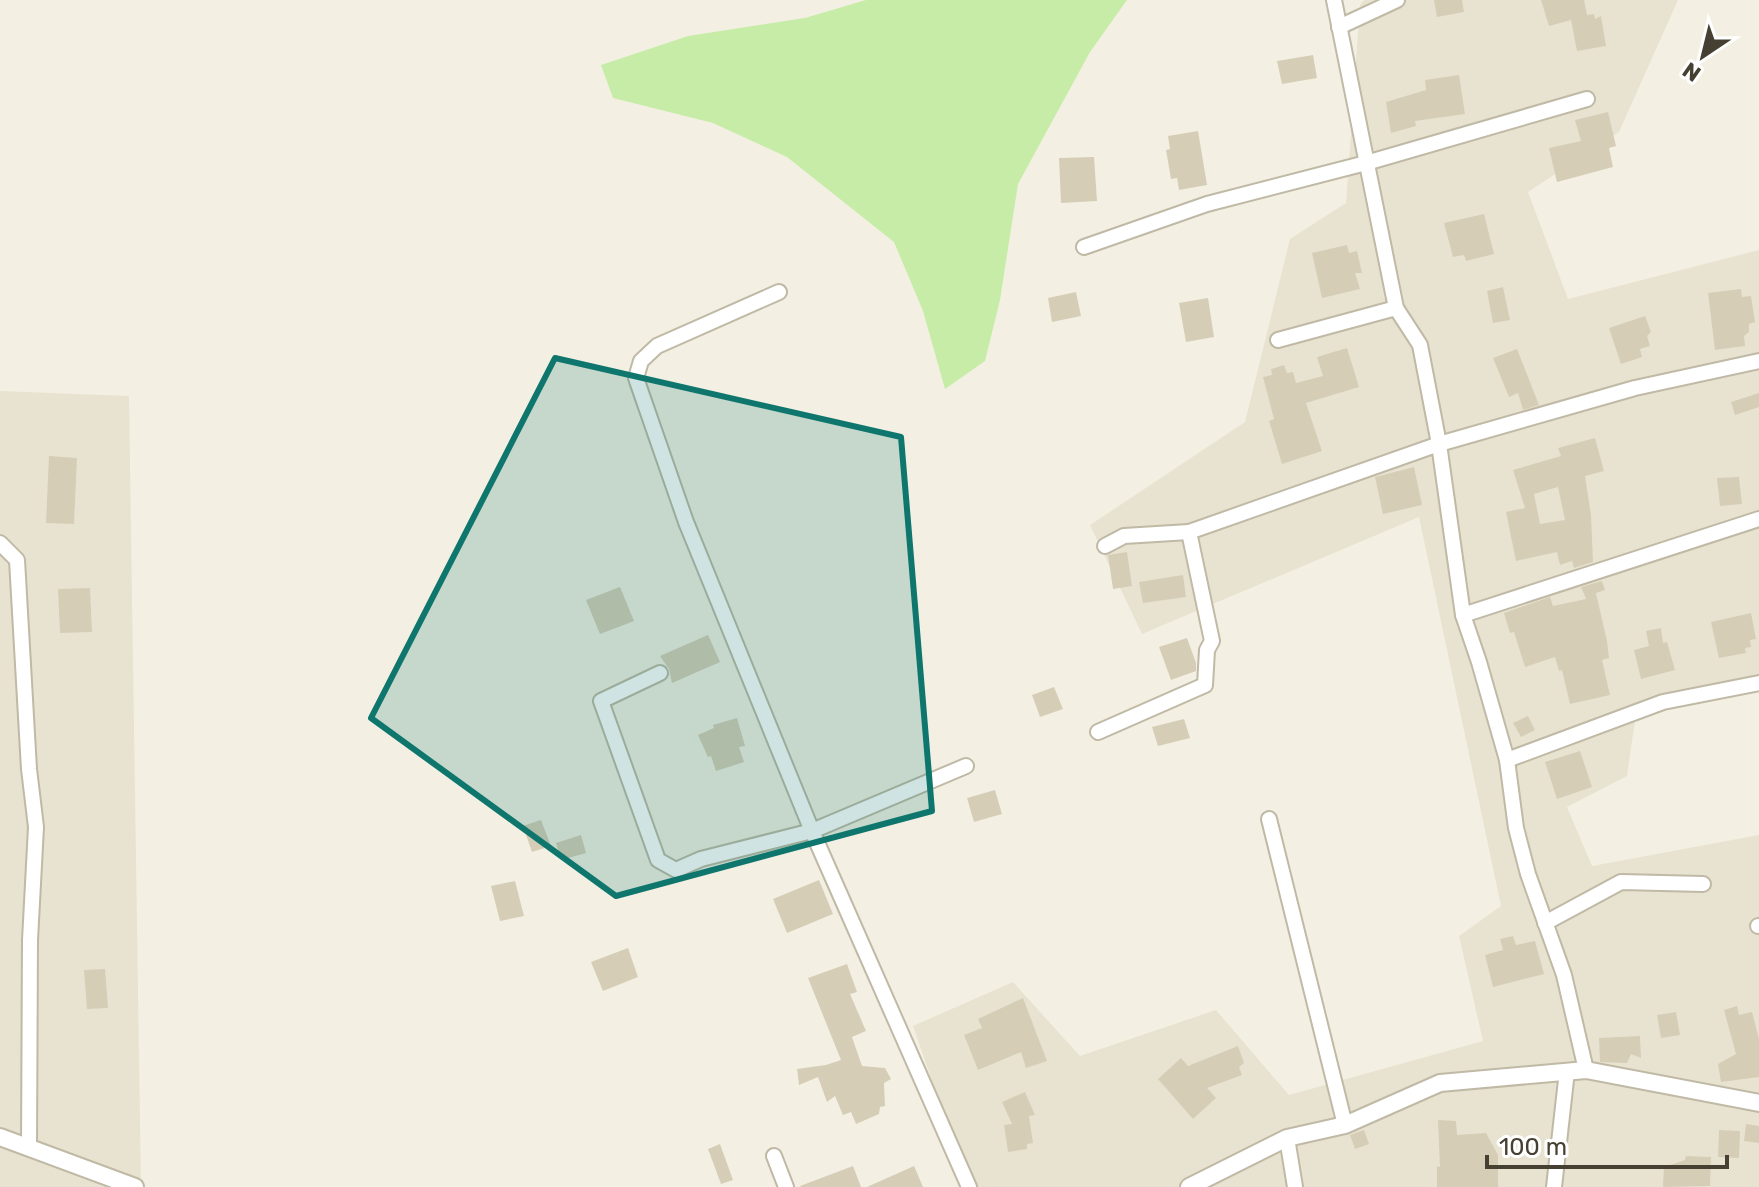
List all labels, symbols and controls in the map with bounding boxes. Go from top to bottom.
north arrow [1663,16,1743,96]
text: N [1678,56,1706,88]
scale bar [1487,1119,1727,1169]
text: 100 m [1499,1133,1567,1161]

